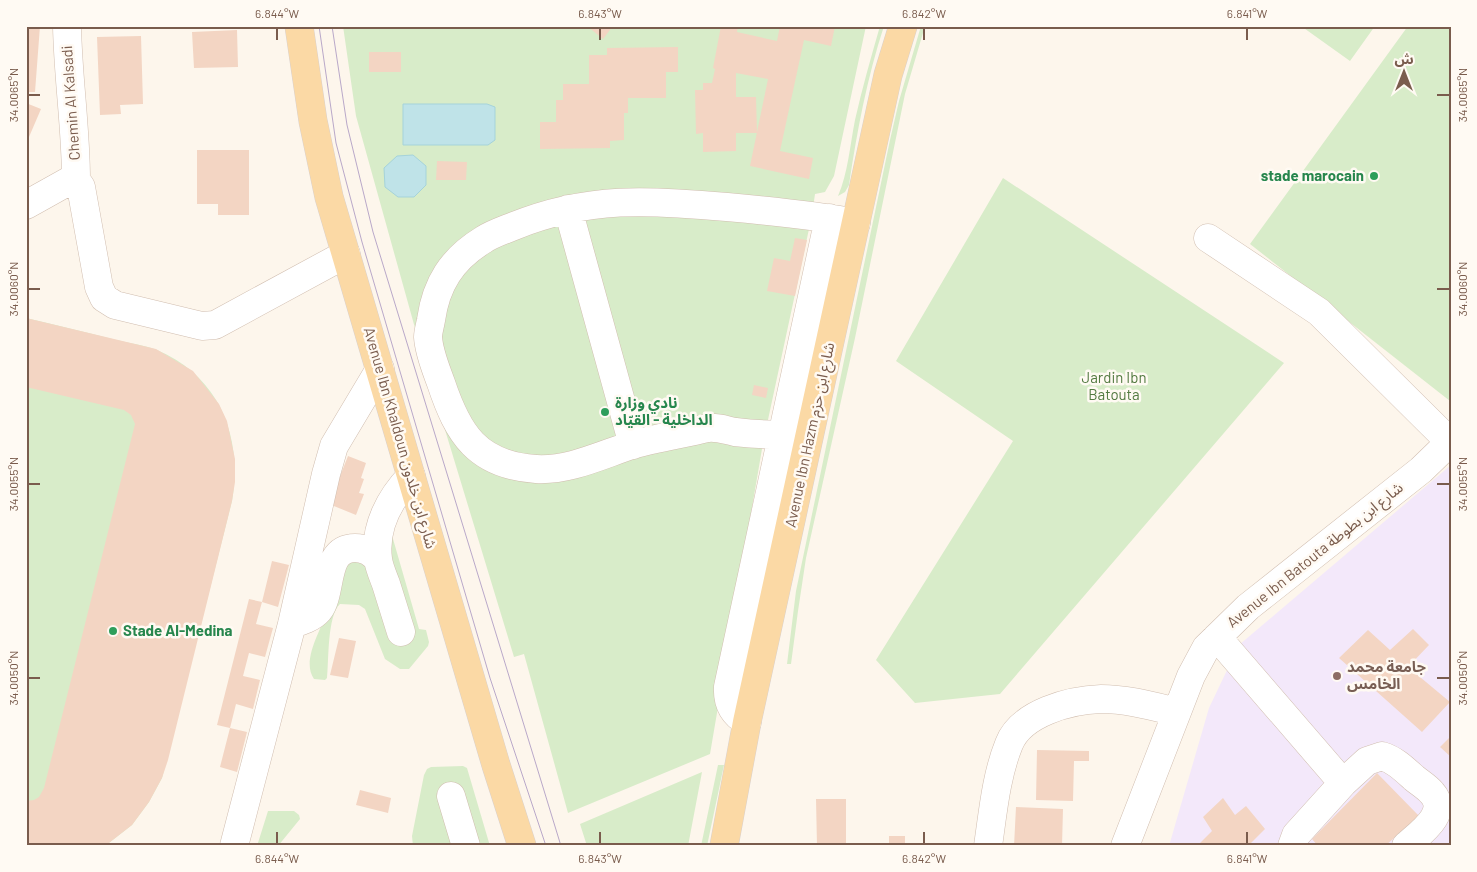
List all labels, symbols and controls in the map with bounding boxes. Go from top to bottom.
text: 6.844°W [255,6,300,20]
text: 6.843°W [578,6,622,20]
text: 6.842°W [902,6,946,20]
text: 6.841°W [1227,6,1268,20]
street label: Chemin Al Kalsadi [57,45,83,161]
north arrow [1380,48,1430,98]
text: ش [1394,50,1414,67]
text: 34.0065°N [6,68,20,122]
text: 34.0065°N [1455,68,1469,122]
place label: stade marocain [1261,166,1364,184]
marker: stade marocain [1368,170,1380,182]
text: 34.0060°N [6,262,20,316]
text: 34.0060°N [1455,262,1469,316]
street label: Avenue Ibn Khaldoun شارع ابن خلدون [357,325,441,552]
street label: Avenue Ibn Hazm شارع ابن حزم [781,340,841,530]
park label: Jardin Ibn Batouta [1082,368,1146,403]
place label: نادي وزارة الداخلية - القيّاد [615,393,713,428]
marker: نادي وزارة الداخلية - القيّاد [599,406,611,418]
text: 34.0055°N [6,457,20,511]
text: 34.0055°N [1455,457,1469,511]
street label: Avenue Ibn Batouta شارع ابن بطوطة [1223,477,1409,634]
place label: Stade Al-Medina [123,621,233,639]
marker: Stade Al-Medina [107,625,119,637]
text: 34.0050°N [6,651,20,705]
text: 34.0050°N [1455,651,1469,705]
place label: جامعة محمد الخامس [1347,657,1427,693]
marker: جامعة محمد الخامس [1331,670,1343,682]
text: 6.844°W [255,851,300,865]
text: 6.843°W [578,851,622,865]
text: 6.842°W [902,851,946,865]
text: 6.841°W [1227,851,1268,865]

